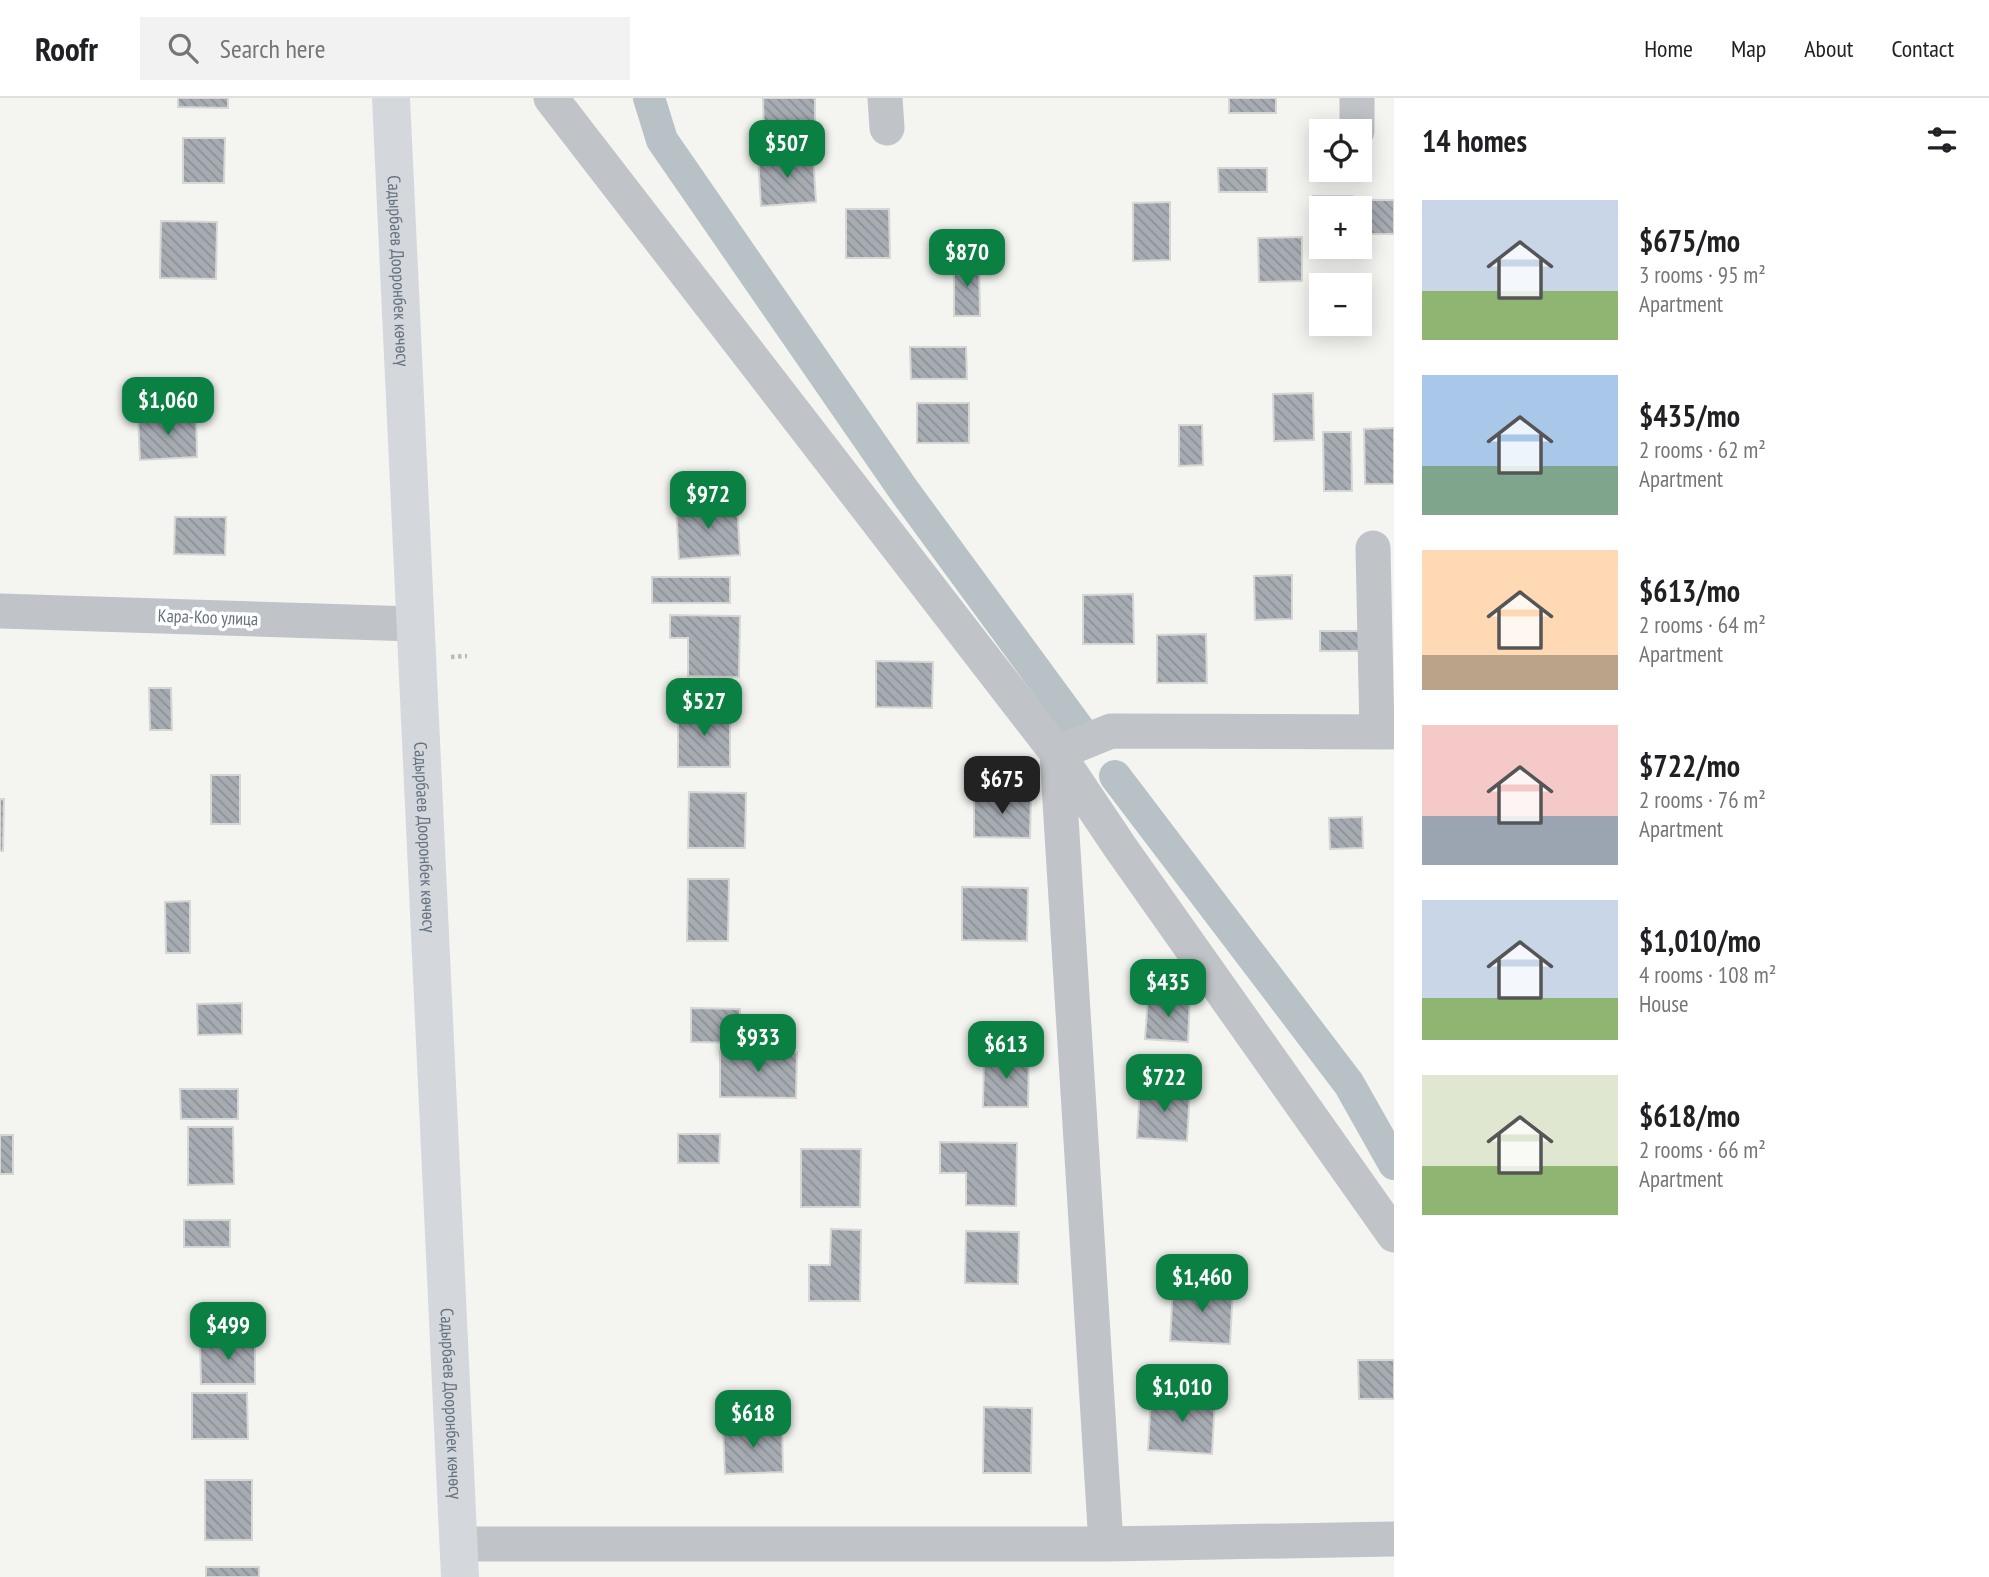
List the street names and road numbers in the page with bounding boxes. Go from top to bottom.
street label: Садырбаев Дооронбек көчөсү [383,175,415,367]
street label: Кара-Коо улица [157,604,259,630]
street label: Садырбаев Дооронбек көчөсү [410,741,441,933]
street label: Садырбаев Дооронбек көчөсү [436,1307,468,1500]

